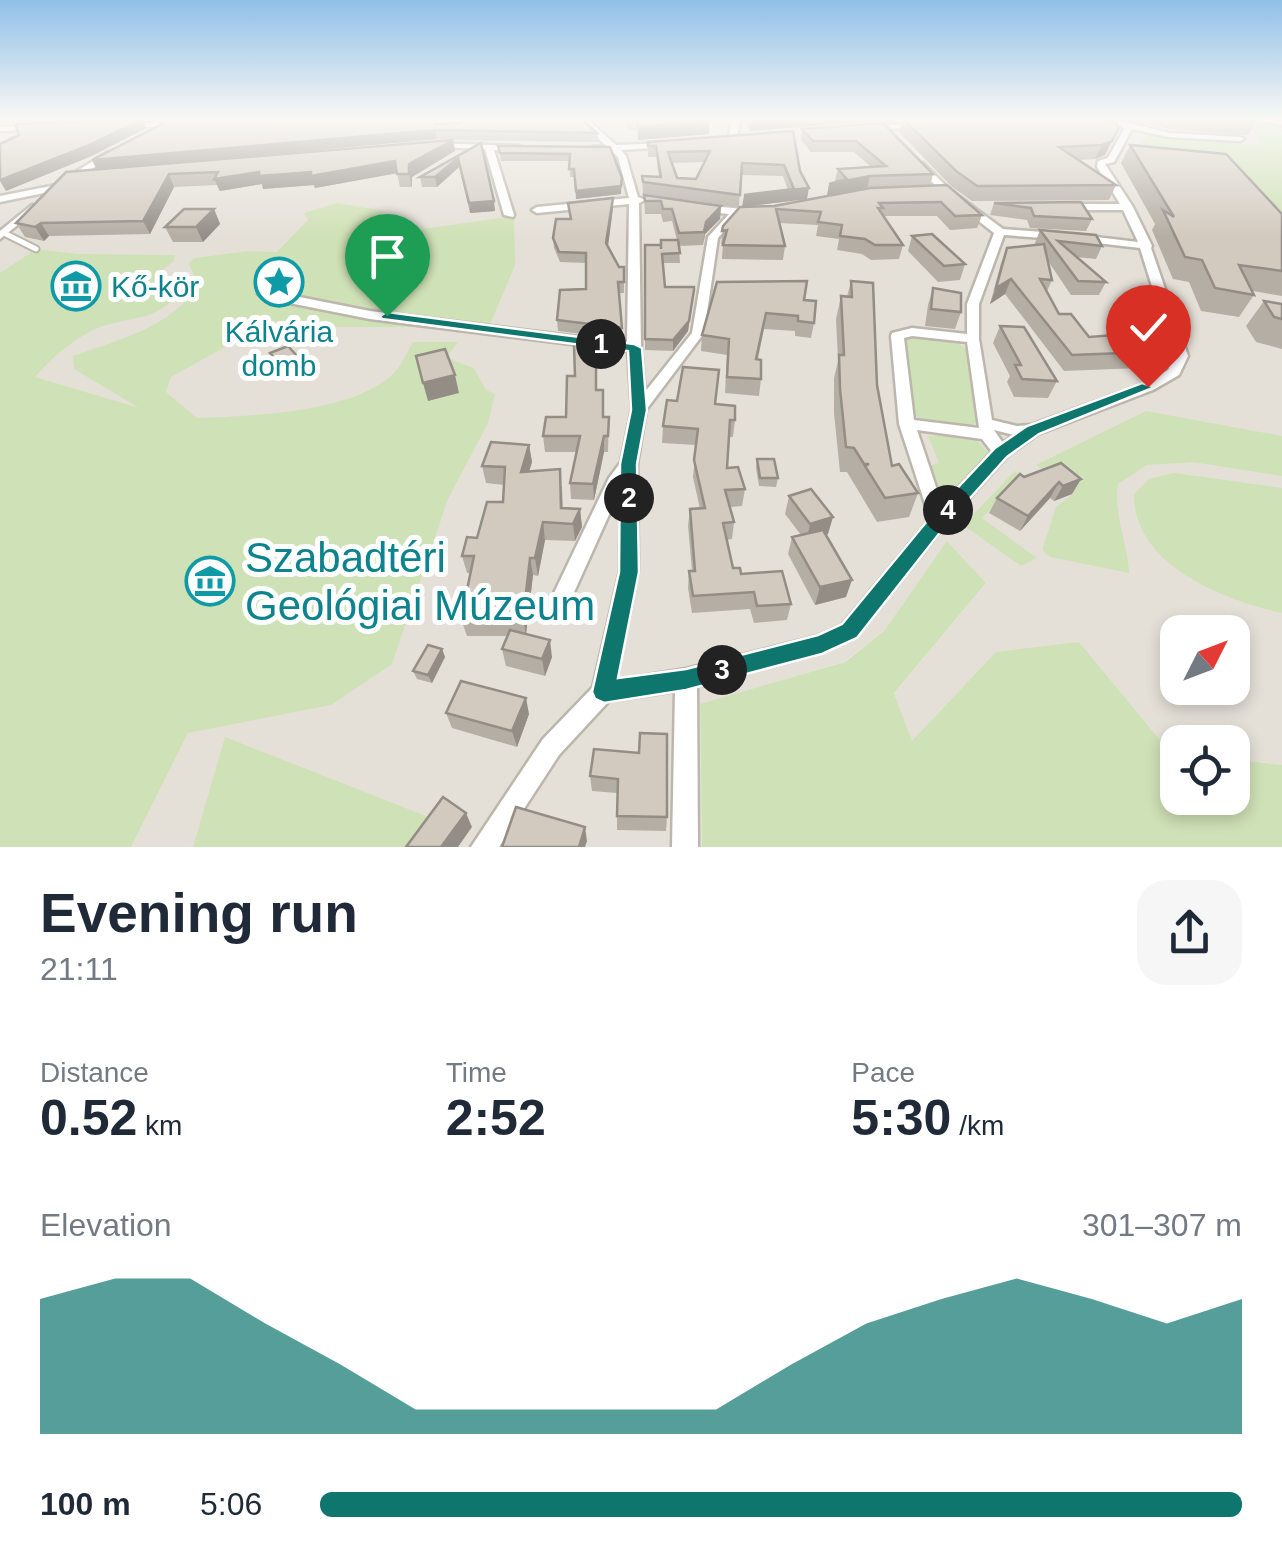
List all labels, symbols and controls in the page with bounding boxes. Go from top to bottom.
pin [345,214,430,317]
icon: arrive [360,229,415,284]
place icon: Kálvária domb [253,256,305,308]
museum icon: Kő-kör [50,260,102,312]
place label: Kő-kör [111,270,199,303]
pin [1106,285,1191,388]
icon: check [1121,300,1176,355]
place label: Kálvária domb [225,315,334,382]
pin: 1 [576,319,626,369]
text: 1 [593,328,609,359]
pin: 2 [604,473,654,523]
text: 2 [621,482,637,513]
pin: 4 [923,485,973,535]
text: 4 [940,494,956,525]
place label: Szabadtéri Geológiai Múzeum [245,534,595,629]
museum icon: Szabadtéri Geológiai Múzeum [184,555,236,607]
north arrow [1160,615,1250,705]
map controls [1160,615,1250,815]
pin: 3 [697,645,747,695]
text: 3 [714,654,730,685]
button: locate [1160,725,1250,815]
button: share [1137,880,1242,985]
text: Evening run [40,882,358,944]
text: 21:11 [40,951,118,987]
text: Distance [40,1057,149,1088]
text: Time [446,1057,507,1088]
text: Pace [851,1057,915,1088]
text: 0.52 [40,1090,137,1146]
text: 2:52 [446,1090,546,1146]
text: 5:30 [851,1090,951,1146]
text: km [137,1110,182,1141]
text: /km [951,1110,1004,1141]
text: Elevation [40,1207,172,1243]
text: 301–307 m [1082,1207,1242,1243]
text: 100 m [40,1486,131,1522]
text: 5:06 [200,1486,262,1522]

